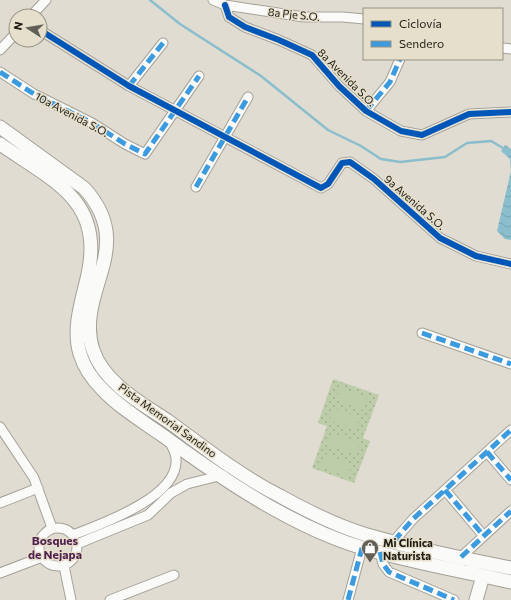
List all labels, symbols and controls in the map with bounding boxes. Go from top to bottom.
street label: 8a Pje S.O. [267,5,321,23]
north arrow [8,8,48,48]
legend [363,8,503,60]
text: Ciclovía [399,16,442,30]
text: N [11,20,25,31]
text: Sendero [399,36,444,50]
street label: 8a Avenida S.O. [315,45,379,109]
street label: 10a Avenida S.O. [33,89,111,139]
street label: 9a Avenida S.O. [382,172,448,232]
street label: Pista Memorial Sandino [116,380,220,460]
district label: Bosques de Nejapa [28,533,82,561]
place label: Mi Clínica Naturista [383,536,433,562]
shop icon: Mi Clínica Naturista [360,538,380,563]

